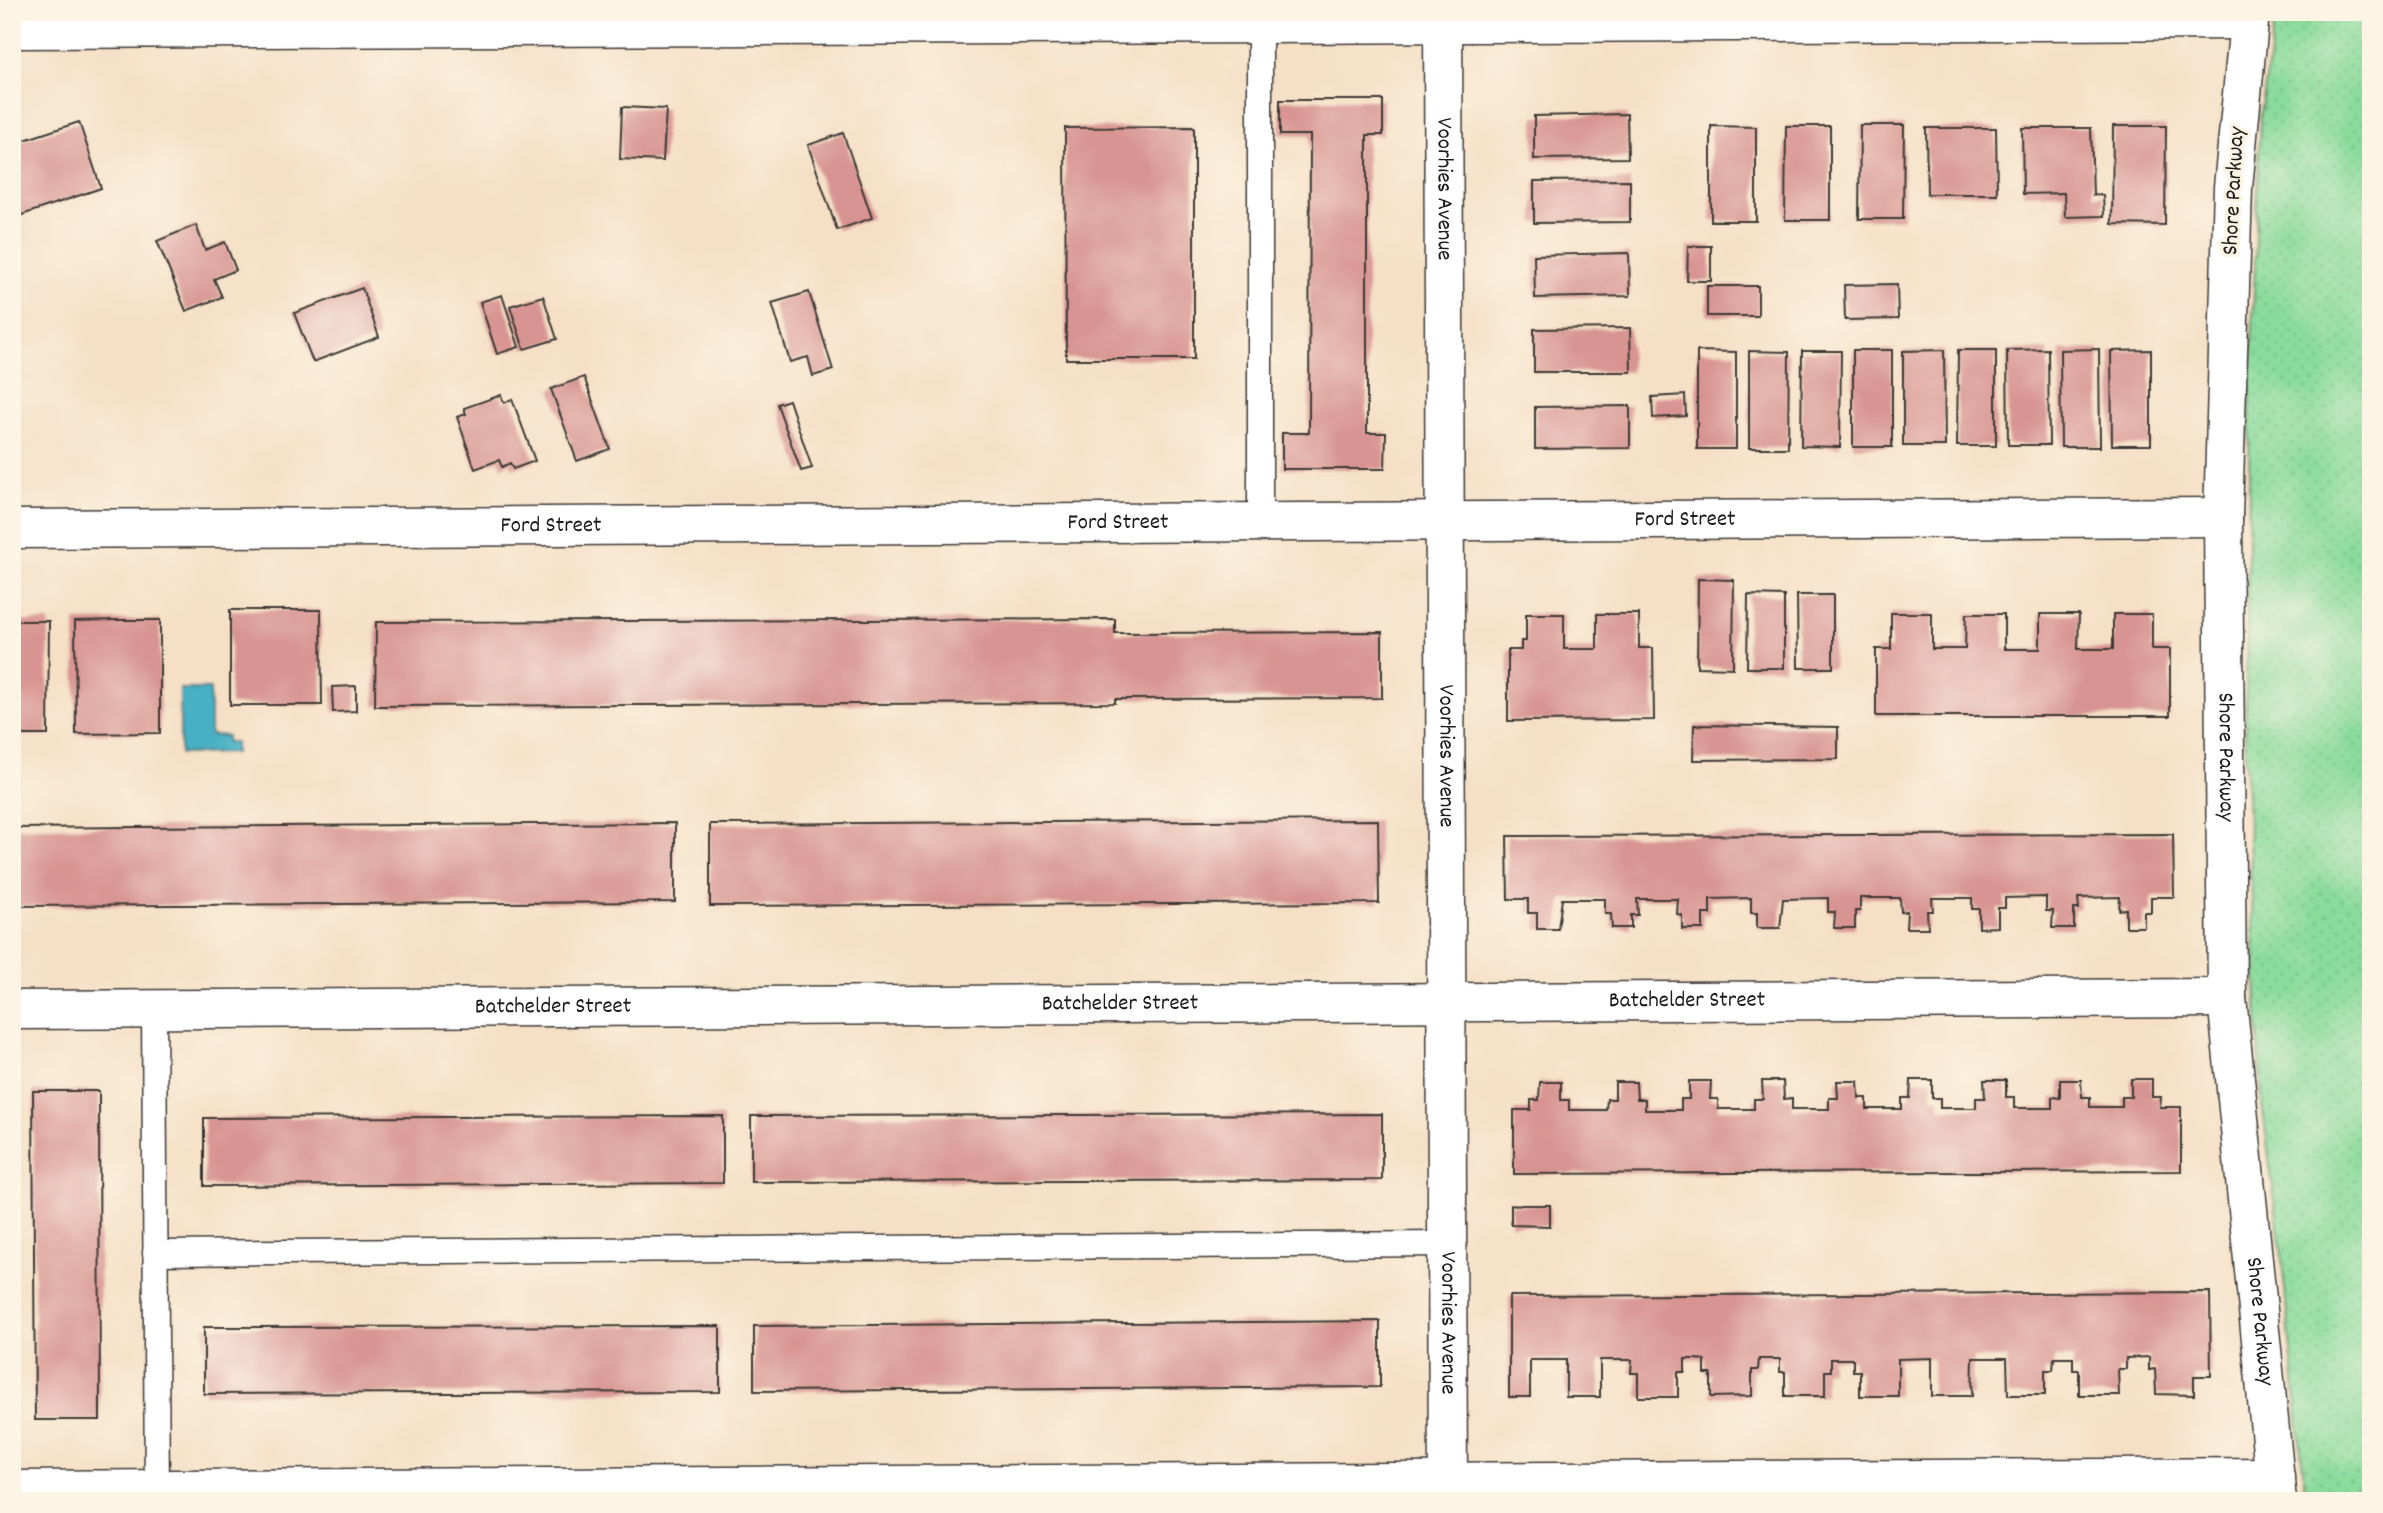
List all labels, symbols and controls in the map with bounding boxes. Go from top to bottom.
street label: Voorhies Avenue [1427,117,1460,261]
street label: Shore Parkway [2215,125,2255,256]
street label: Ford Street [1634,503,1736,537]
street label: Ford Street [1067,506,1169,540]
street label: Ford Street [500,509,602,543]
street label: Voorhies Avenue [1429,684,1462,828]
street label: Shore Parkway [2208,692,2242,822]
street label: Batchelder Street [1609,984,1765,1018]
street label: Batchelder Street [1042,987,1198,1021]
street label: Batchelder Street [475,990,631,1024]
street label: Voorhies Avenue [1431,1251,1464,1395]
street label: Shore Parkway [2236,1256,2282,1388]

